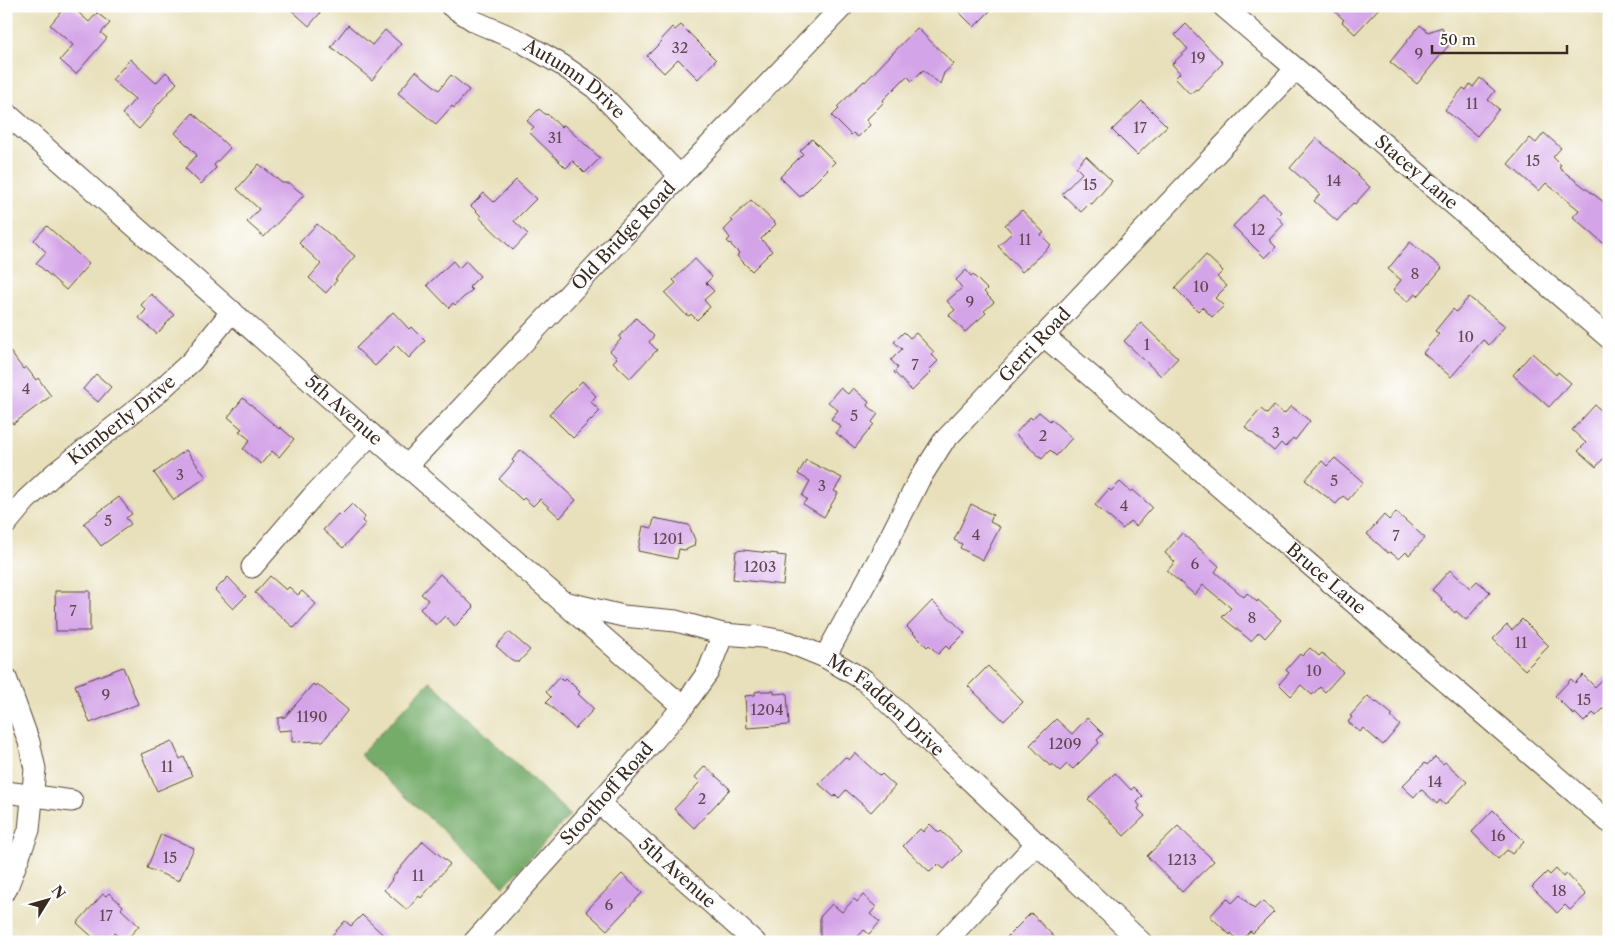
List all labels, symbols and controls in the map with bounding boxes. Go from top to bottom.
scale bar [1432,22,1568,54]
text: 50 m [1440,30,1476,49]
street label: Autumn Drive [519,34,630,123]
house number: 32 [672,38,688,57]
house number: 9 [1415,44,1423,63]
house number: 19 [1190,48,1206,67]
house number: 11 [1466,94,1479,113]
house number: 17 [1133,118,1147,137]
house number: 31 [548,128,563,147]
street label: Stacey Lane [1370,130,1462,214]
house number: 15 [1526,151,1540,170]
house number: 14 [1327,171,1341,190]
house number: 15 [1083,175,1097,194]
street label: Old Bridge Road [567,177,680,295]
house number: 12 [1251,220,1265,239]
house number: 11 [1019,230,1032,249]
house number: 8 [1411,264,1420,283]
house number: 10 [1193,277,1209,296]
house number: 9 [966,292,974,311]
street label: Gerri Road [994,303,1075,387]
house number: 10 [1458,327,1474,346]
house number: 1 [1144,335,1151,354]
house number: 7 [911,355,919,374]
street label: Kimberly Drive [64,371,180,470]
street label: 5th Avenue [301,371,387,450]
house number: 4 [22,379,30,398]
house number: 5 [850,406,858,425]
house number: 3 [1272,423,1280,442]
house number: 2 [1039,426,1047,445]
house number: 3 [176,465,184,484]
house number: 5 [1330,471,1338,490]
house number: 3 [818,476,826,495]
house number: 4 [1120,496,1128,515]
house number: 5 [104,511,112,530]
house number: 4 [972,525,980,544]
house number: 7 [1392,526,1400,545]
house number: 1201 [653,529,684,548]
street label: Bruce Lane [1282,538,1370,619]
house number: 6 [1191,554,1200,573]
house number: 1203 [744,557,776,576]
house number: 7 [69,601,77,620]
house number: 8 [1248,608,1257,627]
house number: 11 [1515,633,1528,652]
street label: Mc Fadden Drive [823,650,949,761]
house number: 10 [1306,661,1322,680]
house number: 9 [102,685,110,704]
house number: 15 [1577,690,1591,709]
house number: 1204 [750,700,784,719]
house number: 1190 [297,707,327,726]
house number: 1209 [1048,734,1082,753]
street label: Stoothoff Road [556,738,658,850]
house number: 11 [161,757,174,776]
house number: 14 [1428,772,1442,791]
house number: 2 [698,789,706,808]
house number: 16 [1490,826,1506,845]
street label: 5th Avenue [634,833,720,913]
house number: 15 [163,848,177,867]
house number: 1213 [1167,850,1197,869]
house number: 11 [412,866,425,885]
north arrow [22,876,72,926]
house number: 18 [1551,881,1567,900]
text: N [48,882,69,902]
house number: 6 [605,895,614,914]
house number: 17 [99,906,113,925]

